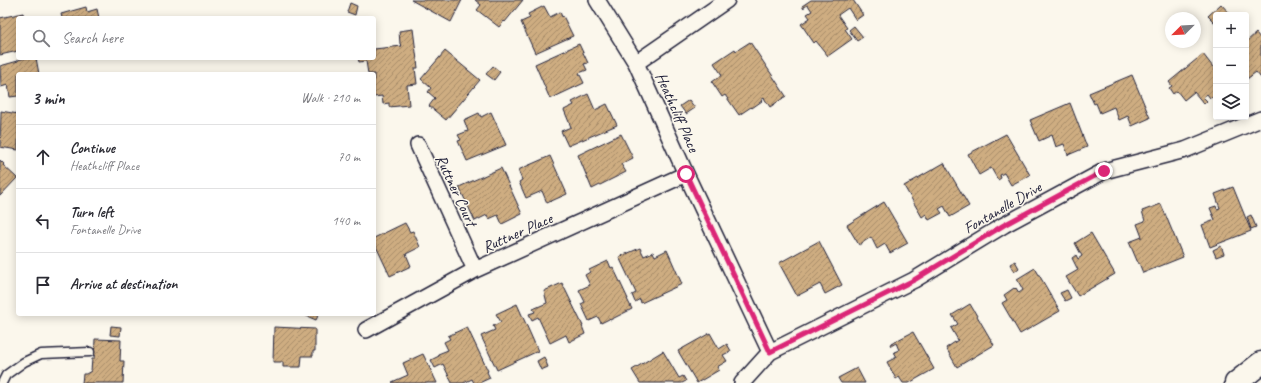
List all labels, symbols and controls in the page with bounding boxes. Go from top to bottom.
north arrow [1165,12,1201,48]
map controls [1213,12,1249,120]
button: + [1213,12,1249,48]
search box [16,16,376,60]
icon: search [30,27,52,49]
text: Search here [62,29,123,48]
button: − [1213,48,1249,84]
street label: Heathcliff Place [651,70,704,157]
button: layers [1213,84,1249,120]
text: 3 min [32,88,65,109]
text: Walk · 210 m [301,90,360,106]
text: Continue [70,139,115,158]
icon: ahead [32,146,54,168]
text: 70 m [338,149,360,165]
street label: Ruttner Court [431,151,483,232]
text: Heathcliff Place [70,158,139,174]
route end [1095,162,1113,180]
route start [677,165,695,183]
street label: Fontanelle Drive [960,177,1047,238]
text: Turn left [70,203,113,222]
street label: Ruttner Place [479,208,557,257]
icon: left [32,210,54,232]
text: 140 m [332,213,360,229]
text: Fontanelle Drive [70,222,141,238]
icon: arrive [32,274,54,296]
text: Arrive at destination [70,275,177,294]

